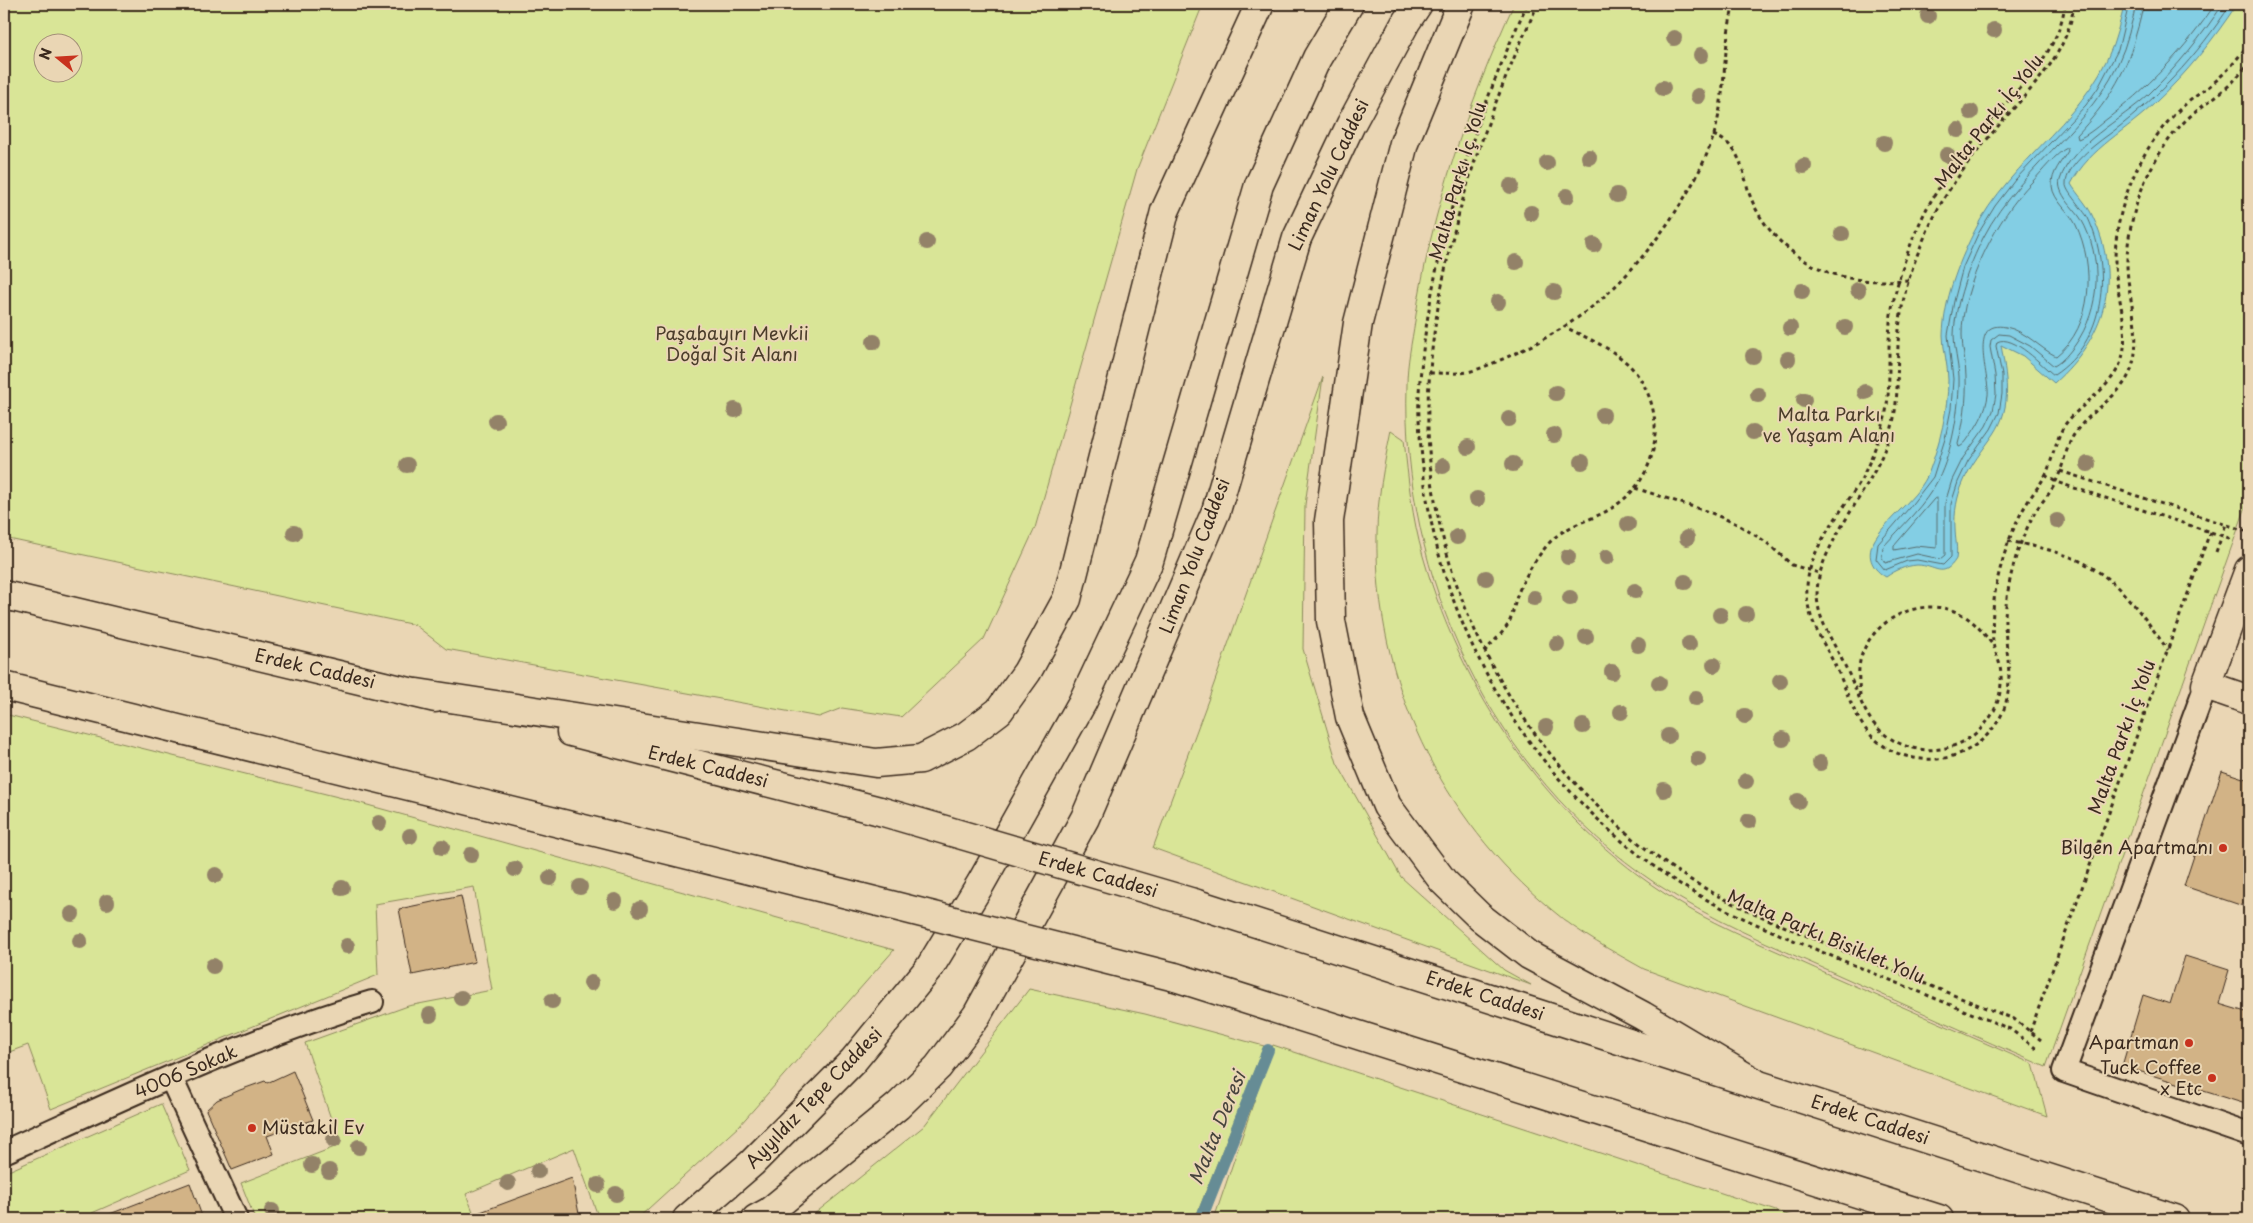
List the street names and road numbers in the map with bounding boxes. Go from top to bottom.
street label: Malta Parkı İç Yolu [1927,48,2049,193]
street label: Liman Yolu Caddesi [1281,94,1375,255]
street label: Malta Parkı İç Yolu [1421,99,1492,263]
street label: Liman Yolu Caddesi [1151,474,1236,637]
street label: Erdek Caddesi [252,641,378,695]
street label: Malta Parkı İç Yolu [2080,655,2161,818]
street label: Erdek Caddesi [645,738,771,794]
street label: Erdek Caddesi [1036,844,1161,903]
street label: Malta Parkı Bisiklet Yolu [1724,882,1930,990]
street label: Erdek Caddesi [1423,963,1548,1026]
street label: Ayyıldız Tepe Caddesi [738,1020,888,1174]
street label: 4006 Sokak [130,1037,241,1104]
street label: Erdek Caddesi [1808,1087,1933,1150]

